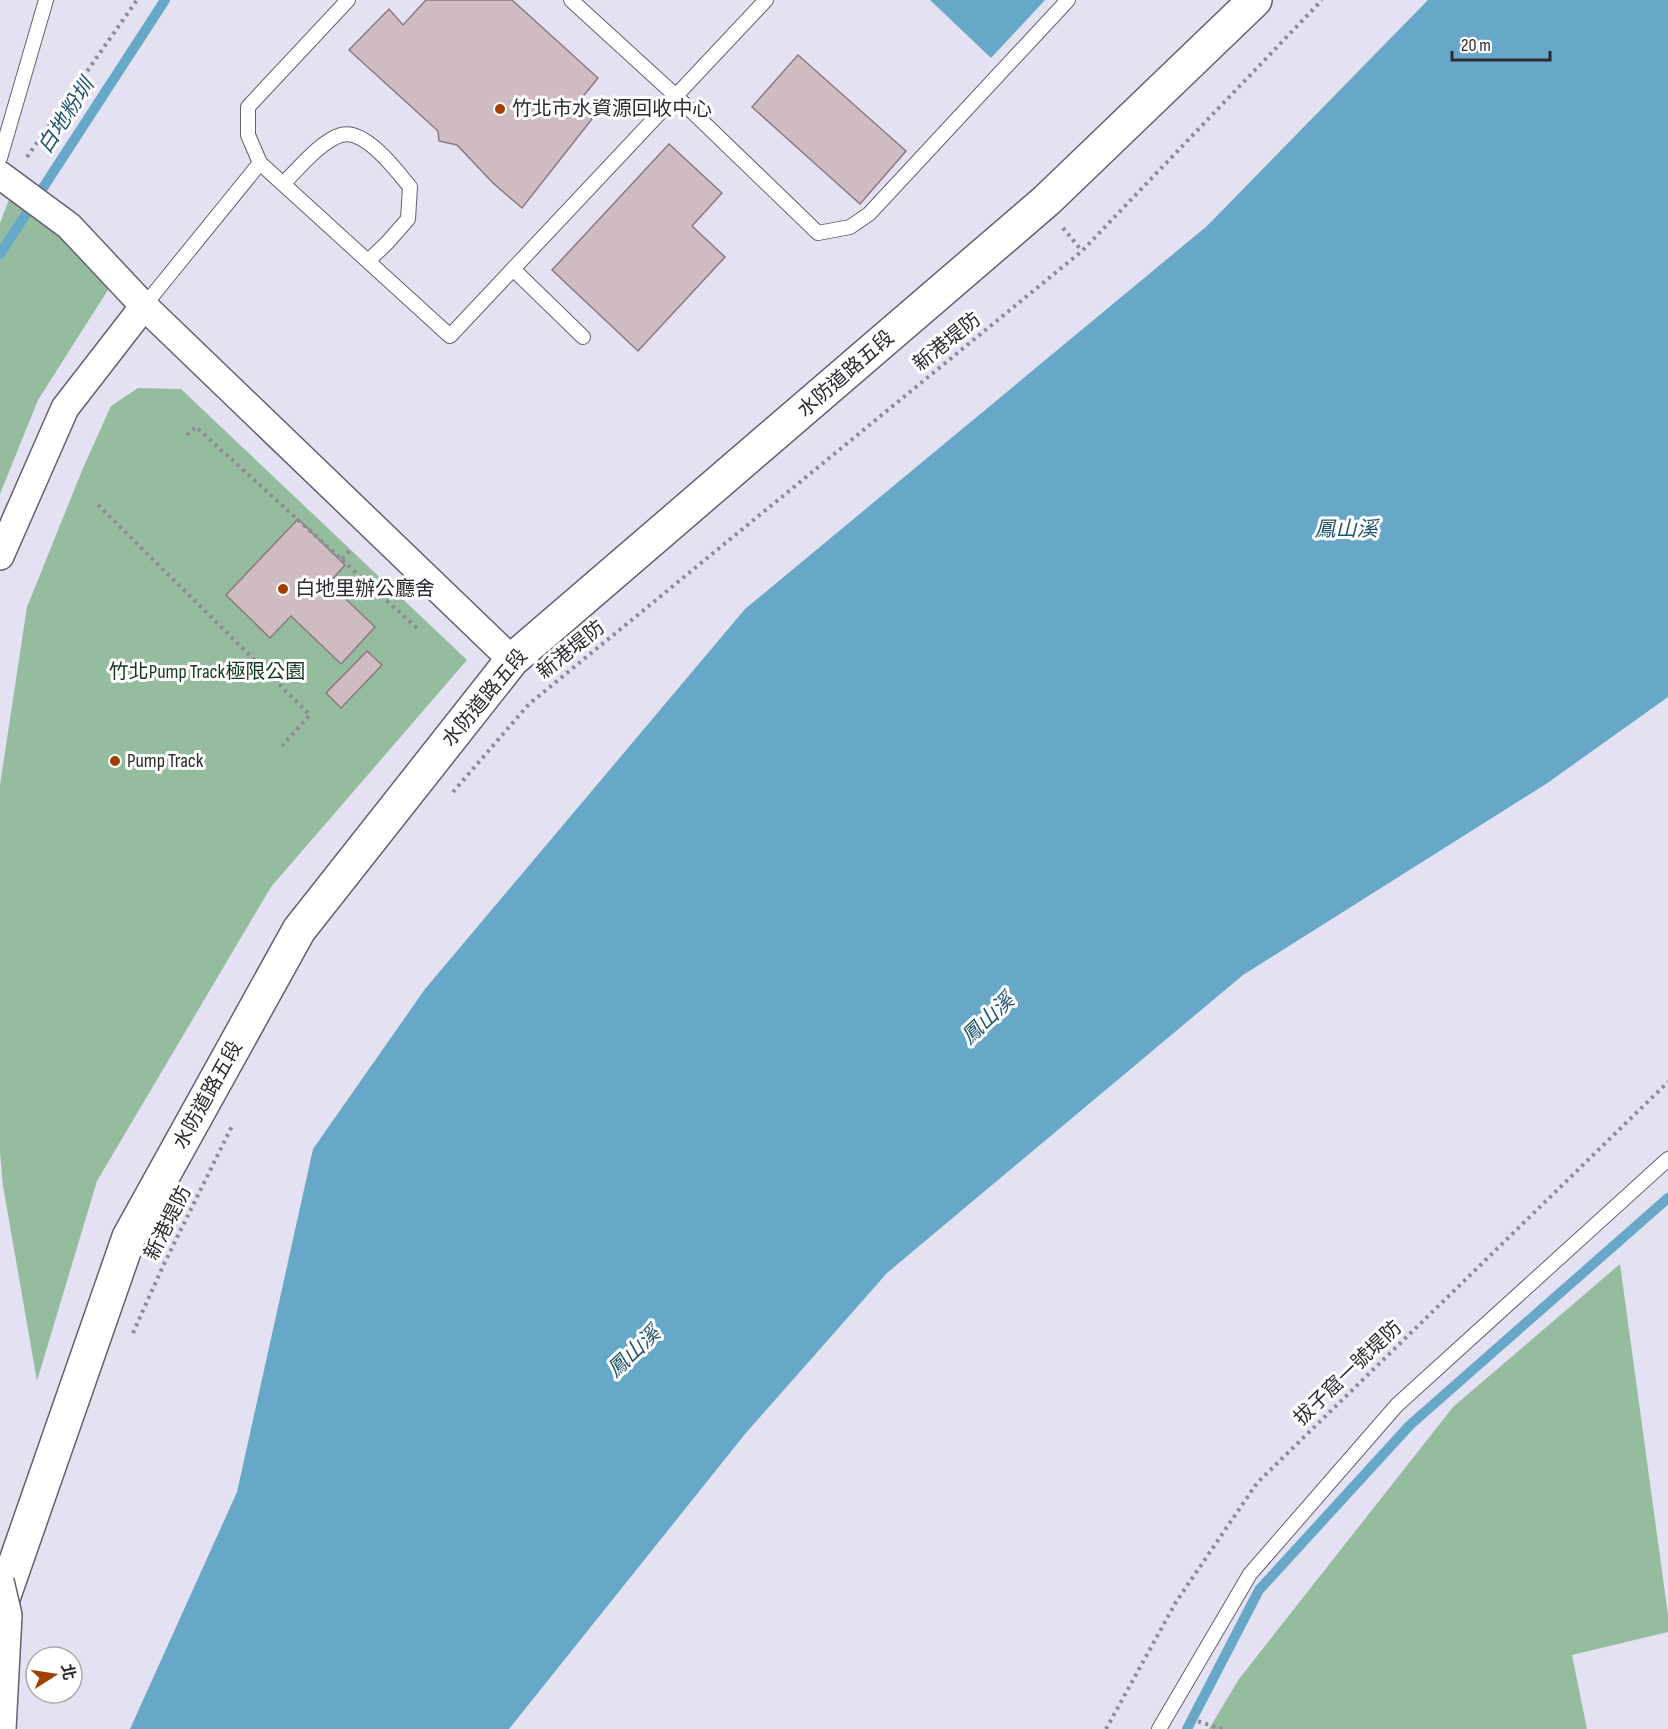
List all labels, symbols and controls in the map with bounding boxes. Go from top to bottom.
scale bar [1452,24,1550,62]
text: 20 m [1461,35,1491,56]
water label: 白地粉圳 [33,71,101,158]
place label: 竹北市水資源回收中心 [512,97,712,121]
marker: 竹北市水資源回收中心 [493,102,507,116]
street label: 新港堤防 [908,308,986,376]
street label: 水防道路五段 [793,326,899,422]
water label: 鳳山溪 [1315,517,1380,542]
place label: 白地里辦公廳舍 [295,577,435,601]
marker: 白地里辦公廳舍 [276,582,290,596]
street label: 新港堤防 [532,616,610,684]
street label: 水防道路五段 [437,644,533,752]
park label: 竹北Pump Track極限公園 [109,660,305,684]
place label: Pump Track [127,749,204,773]
marker: Pump Track [108,754,122,768]
water label: 鳳山溪 [956,986,1022,1050]
street label: 水防道路五段 [168,1037,248,1153]
street label: 新港堤防 [140,1182,196,1264]
street label: 拔子窟一號堤防 [1289,1316,1407,1430]
water label: 鳳山溪 [602,1319,668,1383]
north arrow [24,1645,84,1705]
text: 北 [56,1662,78,1682]

